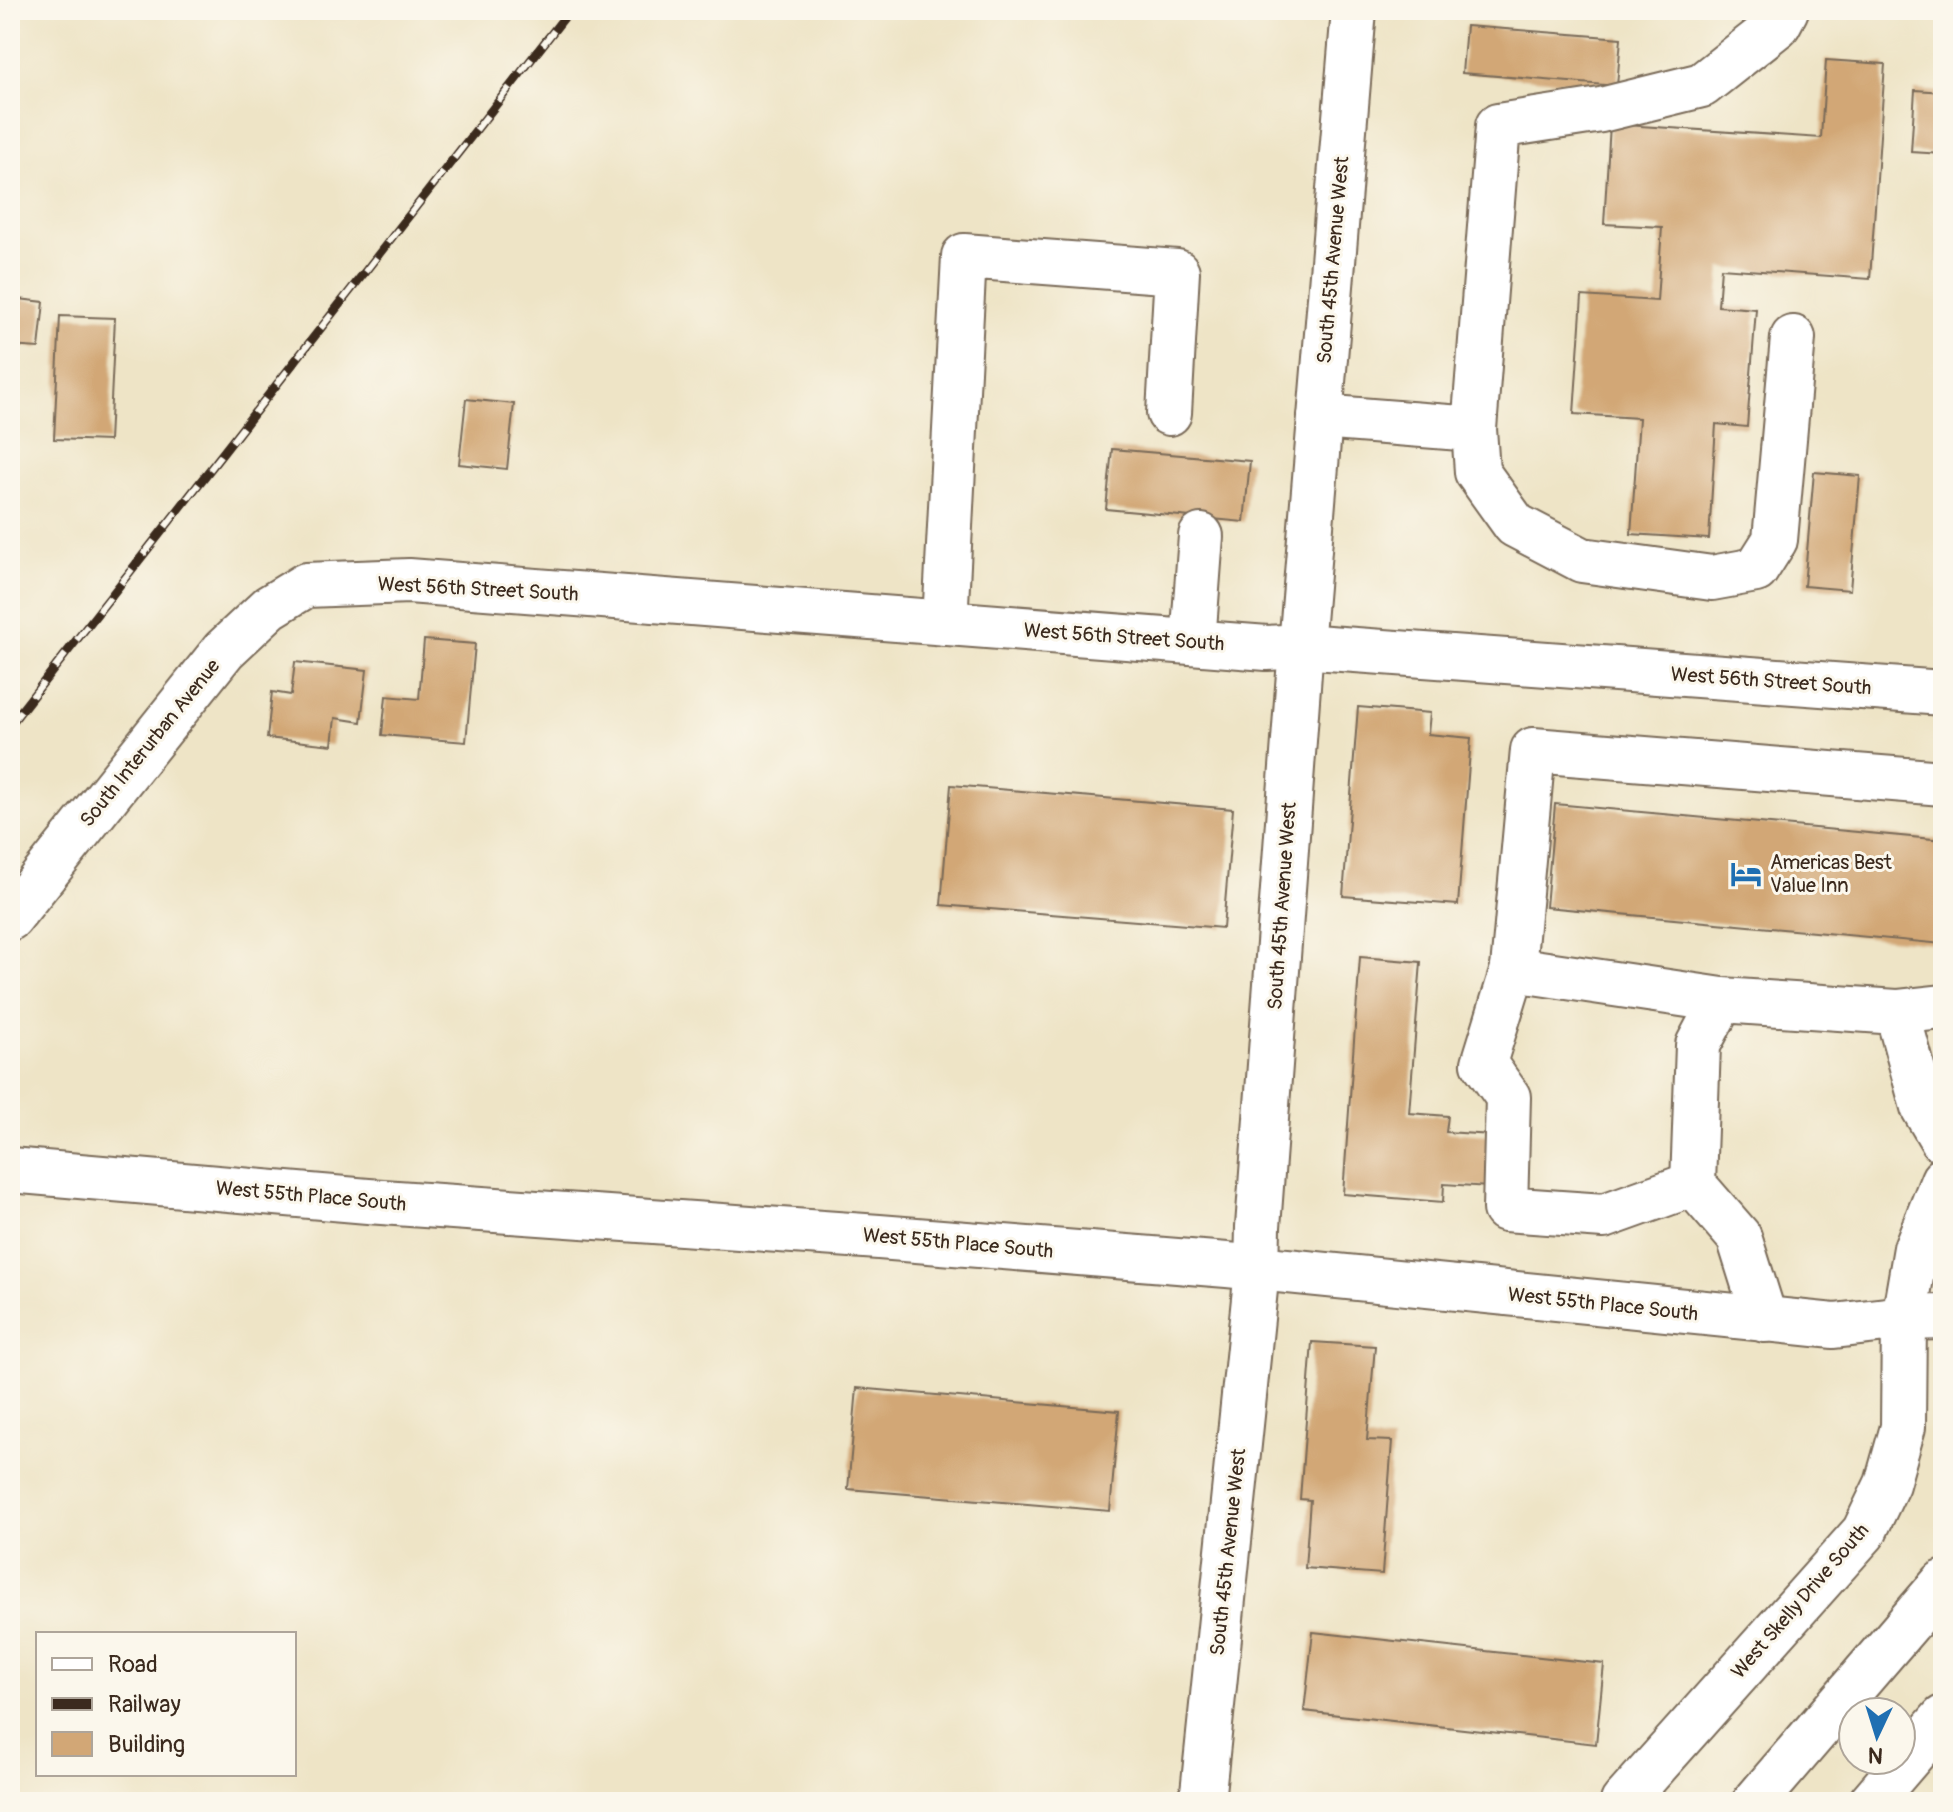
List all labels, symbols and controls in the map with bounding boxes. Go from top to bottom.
street label: South 45th Avenue West [1311,154,1355,365]
street label: West 56th Street South [377,571,579,607]
street label: West 56th Street South [1023,618,1225,656]
street label: South Interurban Avenue [75,654,226,832]
street label: West 56th Street South [1670,662,1872,700]
street label: South 45th Avenue West [1262,800,1302,1011]
place label: Americas Best Value Inn [1770,850,1893,898]
hotel icon: Americas Best Value Inn [1729,857,1763,891]
street label: West 55th Place South [215,1175,407,1217]
street label: West 55th Place South [862,1222,1054,1264]
street label: West 55th Place South [1507,1282,1699,1326]
street label: South 45th Avenue West [1205,1446,1251,1657]
street label: West Skelly Drive South [1726,1518,1874,1684]
legend [36,1632,296,1776]
text: Road [108,1650,158,1679]
text: Railway [108,1690,181,1719]
north arrow [1837,1696,1917,1776]
text: Building [108,1730,185,1759]
text: N [1867,1740,1884,1769]

